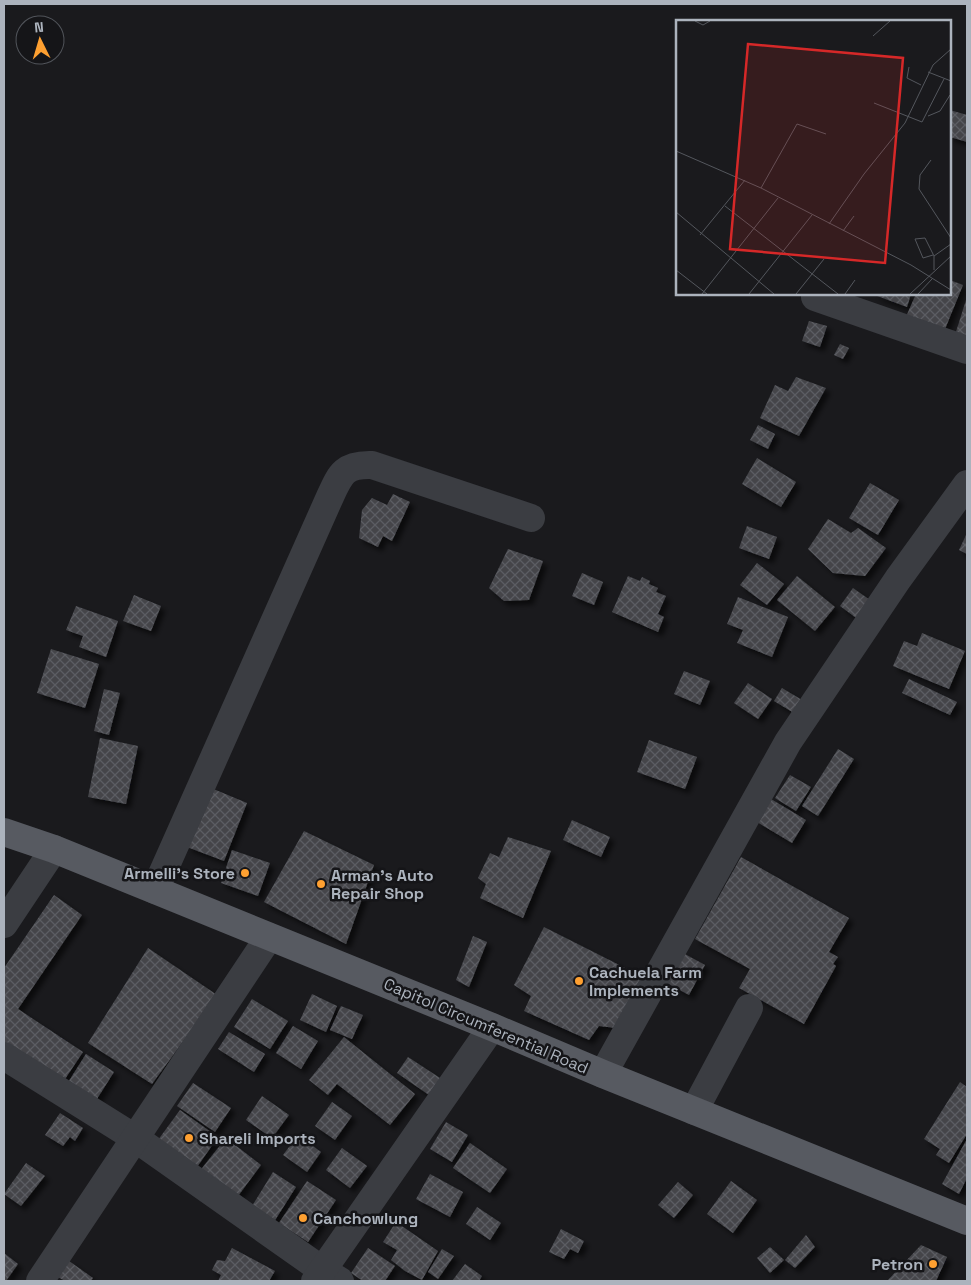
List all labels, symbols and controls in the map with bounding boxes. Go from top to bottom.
north arrow [15,15,65,65]
text: N [33,18,44,36]
inset map [676,20,951,295]
place label: Armelli's Store [124,863,235,884]
place label: Arman's Auto Repair Shop [331,865,434,904]
marker: Armelli's Store [239,867,251,879]
marker: Arman's Auto Repair Shop [315,878,327,890]
place label: Cachuela Farm Implements [589,962,702,1001]
street label: Capitol Circumferential Road [381,973,591,1079]
marker: Cachuela Farm Implements [573,975,585,987]
place label: Shareli Imports [199,1128,316,1149]
marker: Shareli Imports [183,1132,195,1144]
place label: Canchowlung [313,1208,418,1229]
marker: Canchowlung [297,1212,309,1224]
place label: Petron [872,1254,923,1275]
marker: Petron [927,1258,939,1270]

